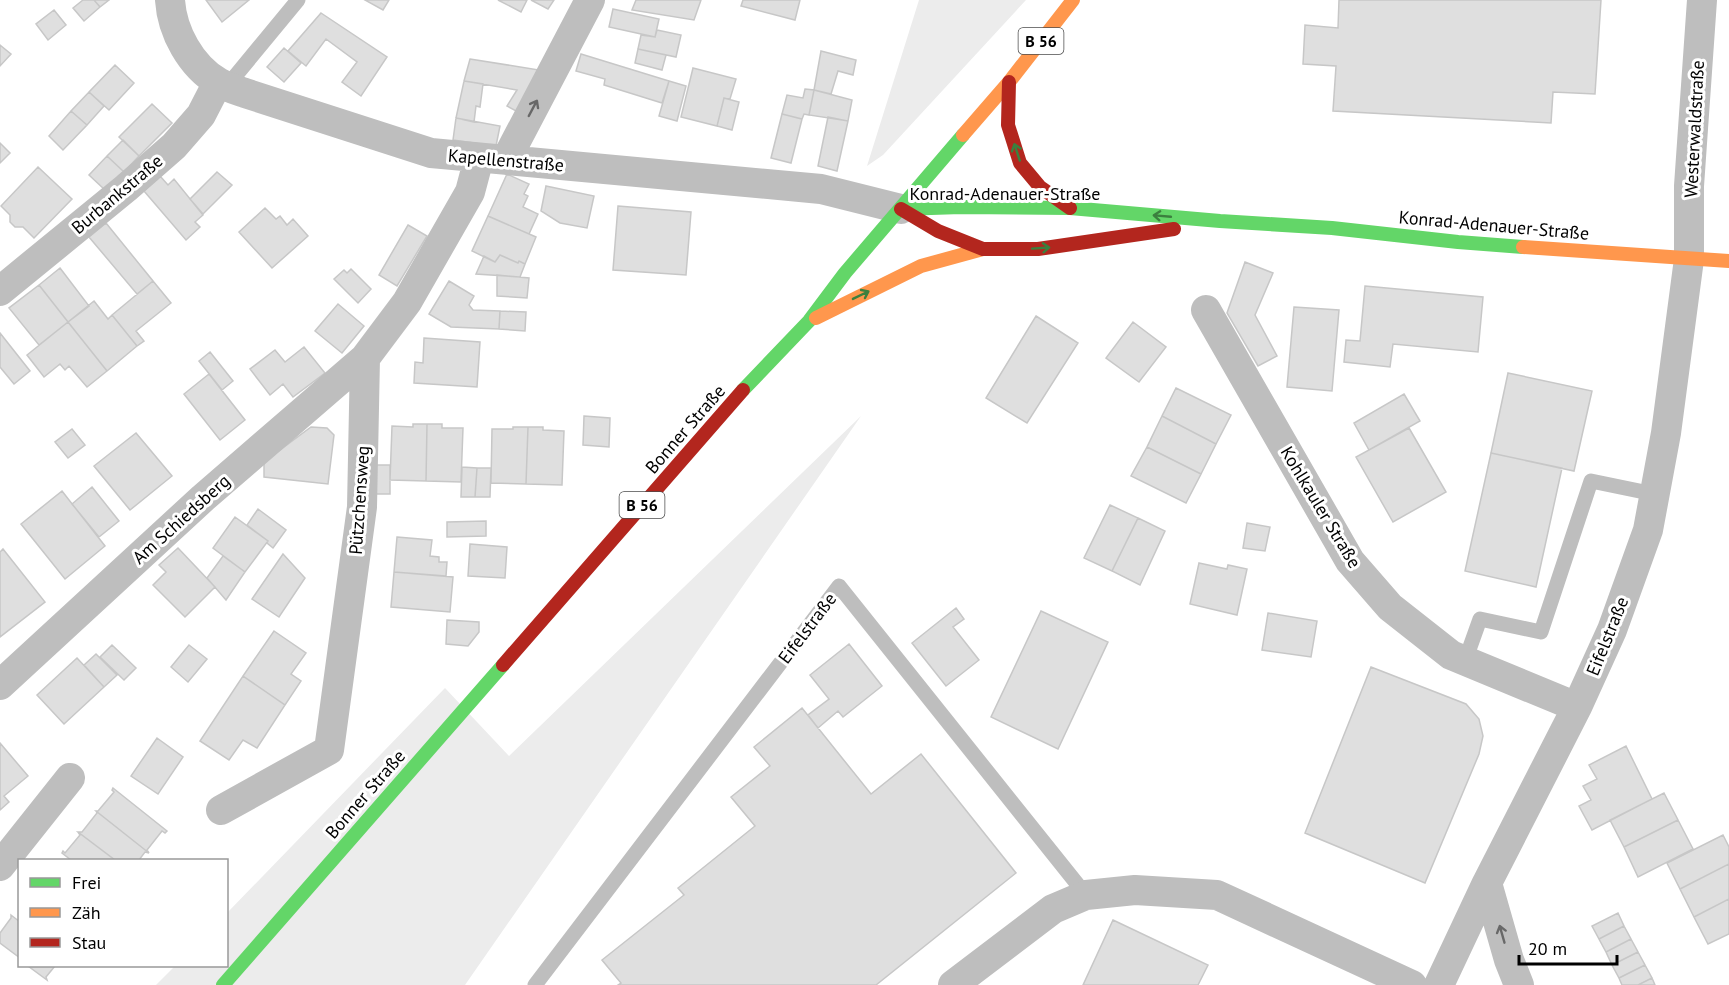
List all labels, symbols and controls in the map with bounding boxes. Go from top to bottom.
road number: B 56 [1018,28,1064,54]
street label: Westerwaldstraße [1679,60,1709,198]
one-way arrow [527,100,539,117]
street label: Kapellenstraße [447,143,565,177]
one-way arrow [1010,143,1021,162]
street label: Burbankstraße [67,149,167,239]
street label: Konrad-Adenauer-Straße [910,182,1100,205]
street label: Konrad-Adenauer-Straße [1398,205,1590,245]
one-way arrow [1153,210,1173,221]
one-way arrow [1031,242,1050,253]
one-way arrow [851,289,869,300]
street label: Bonner Straße [640,380,730,478]
street label: Kohlkauler Straße [1276,442,1366,572]
street label: Pützchensweg [344,445,374,555]
street label: Am Schiedsberg [127,469,235,569]
road number: B 56 [620,492,664,518]
street label: Eifelstraße [773,588,841,668]
street label: Eifelstraße [1581,593,1633,679]
street label: Bonner Straße [320,745,410,843]
legend [18,859,228,967]
text: Frei [72,871,101,894]
text: Zäh [72,901,101,924]
one-way arrow [1496,925,1507,944]
scale bar [1519,928,1616,966]
text: Stau [72,931,106,954]
text: 20 m [1528,937,1567,960]

